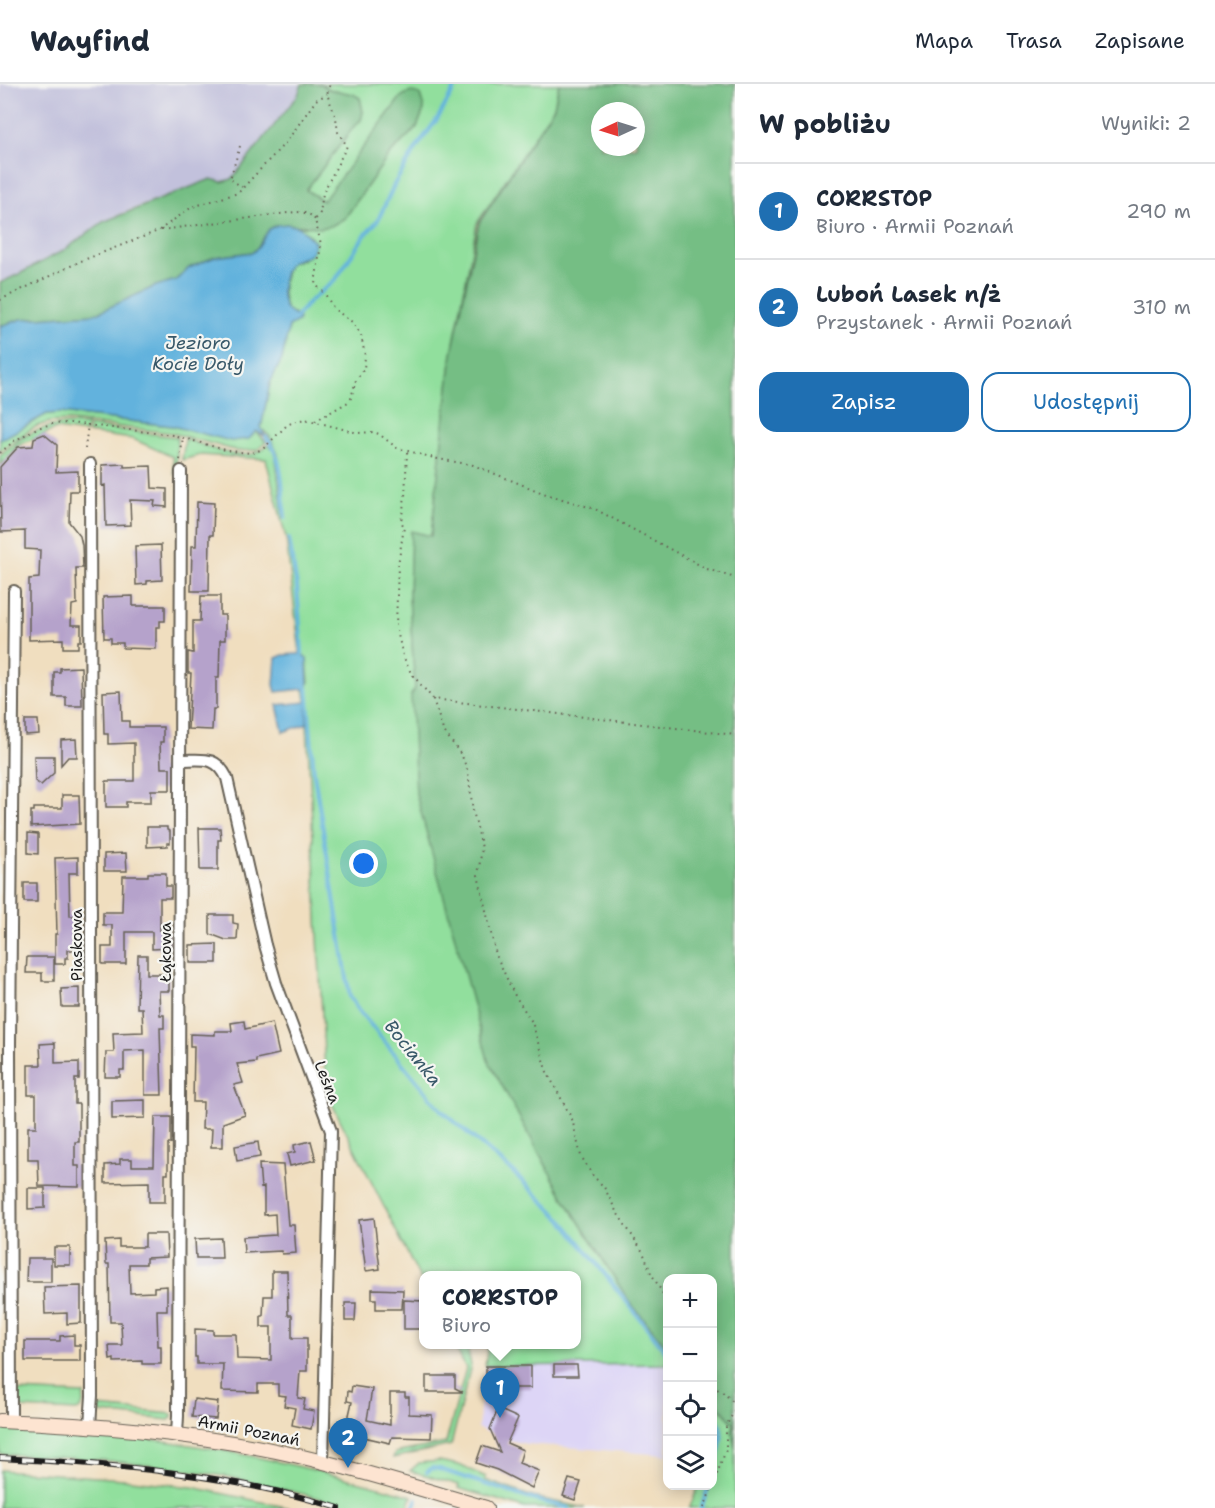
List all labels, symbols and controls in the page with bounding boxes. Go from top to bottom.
text: Wayfind [30,22,150,60]
text: Mapa [915,27,973,55]
text: Trasa [1006,27,1062,55]
text: Zapisane [1095,27,1185,55]
north arrow [591,102,645,156]
text: W pobliżu [759,106,891,141]
text: Wyniki: 2 [1101,110,1191,136]
text: CORRSTOP [816,184,932,213]
text: 1 [774,198,783,224]
text: 290 m [1126,198,1191,224]
text: Biuro · Armii Poznań [816,213,1014,239]
text: Luboń Lasek n/ż [816,280,1001,309]
text: 2 [772,294,786,320]
text: 310 m [1132,294,1191,320]
text: Przystanek · Armii Poznań [816,309,1072,335]
water label: Jezioro Kocie Doły [152,331,244,376]
button: Zapisz [759,372,969,432]
button: Udostępnij [981,372,1191,432]
your location [349,849,378,878]
street label: Piaskowa [66,909,87,981]
street label: Łąkowa [155,922,176,983]
water label: Bocianka [379,1015,447,1091]
street label: Leśna [309,1058,346,1107]
popup [419,1271,581,1349]
map controls [663,1274,717,1490]
button: + [663,1274,717,1328]
text: CORRSTOP [442,1283,558,1312]
text: Biuro [442,1312,491,1338]
button: − [663,1328,717,1382]
pin: 1 [480,1368,520,1418]
button: locate [663,1382,717,1436]
street label: Armii Poznań [196,1410,302,1451]
pin: 2 [328,1418,368,1468]
button: layers [663,1436,717,1490]

